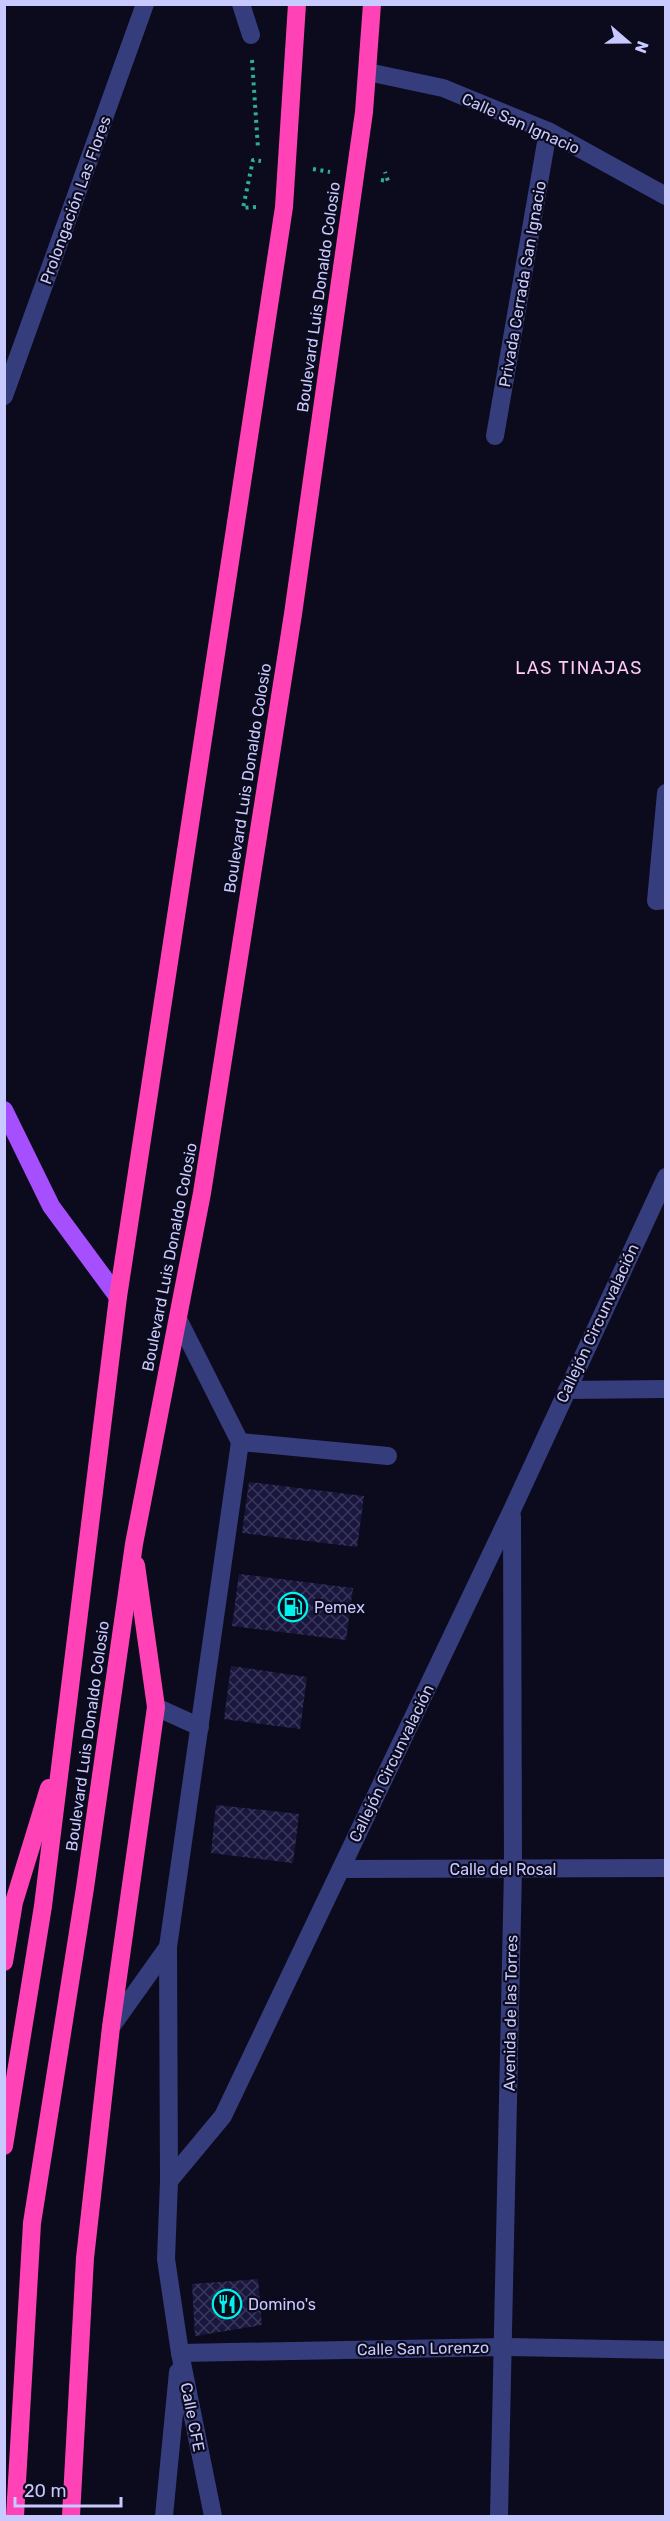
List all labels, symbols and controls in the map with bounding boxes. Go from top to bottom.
north arrow [598,12,658,72]
text: N [631,38,653,56]
street label: Calle San Ignacio [459,89,583,158]
street label: Prolongación Las Flores [36,114,115,287]
street label: Privada Cerrada San Ignacio [495,179,550,389]
street label: Boulevard Luis Donaldo Colosio [293,181,344,414]
district label: LAS TINAJAS [515,657,643,679]
street label: Boulevard Luis Donaldo Colosio [220,662,275,894]
street label: Boulevard Luis Donaldo Colosio [138,1141,201,1373]
street label: Callejón Circunvalación [552,1241,643,1406]
fuel station icon: Pemex [277,1591,309,1623]
place label: Pemex [314,1598,365,1617]
street label: Boulevard Luis Donaldo Colosio [62,1620,113,1853]
street label: Callejón Circunvalación [345,1681,438,1845]
street label: Calle del Rosal [450,1860,556,1879]
street label: Avenida de las Torres [500,1935,521,2091]
restaurant icon: Domino's [211,2288,243,2320]
place label: Domino's [248,2295,316,2314]
street label: Calle San Lorenzo [357,2338,489,2359]
street label: Calle CFE [177,2381,208,2453]
scale bar [15,2470,122,2508]
text: 20 m [24,2480,66,2502]

